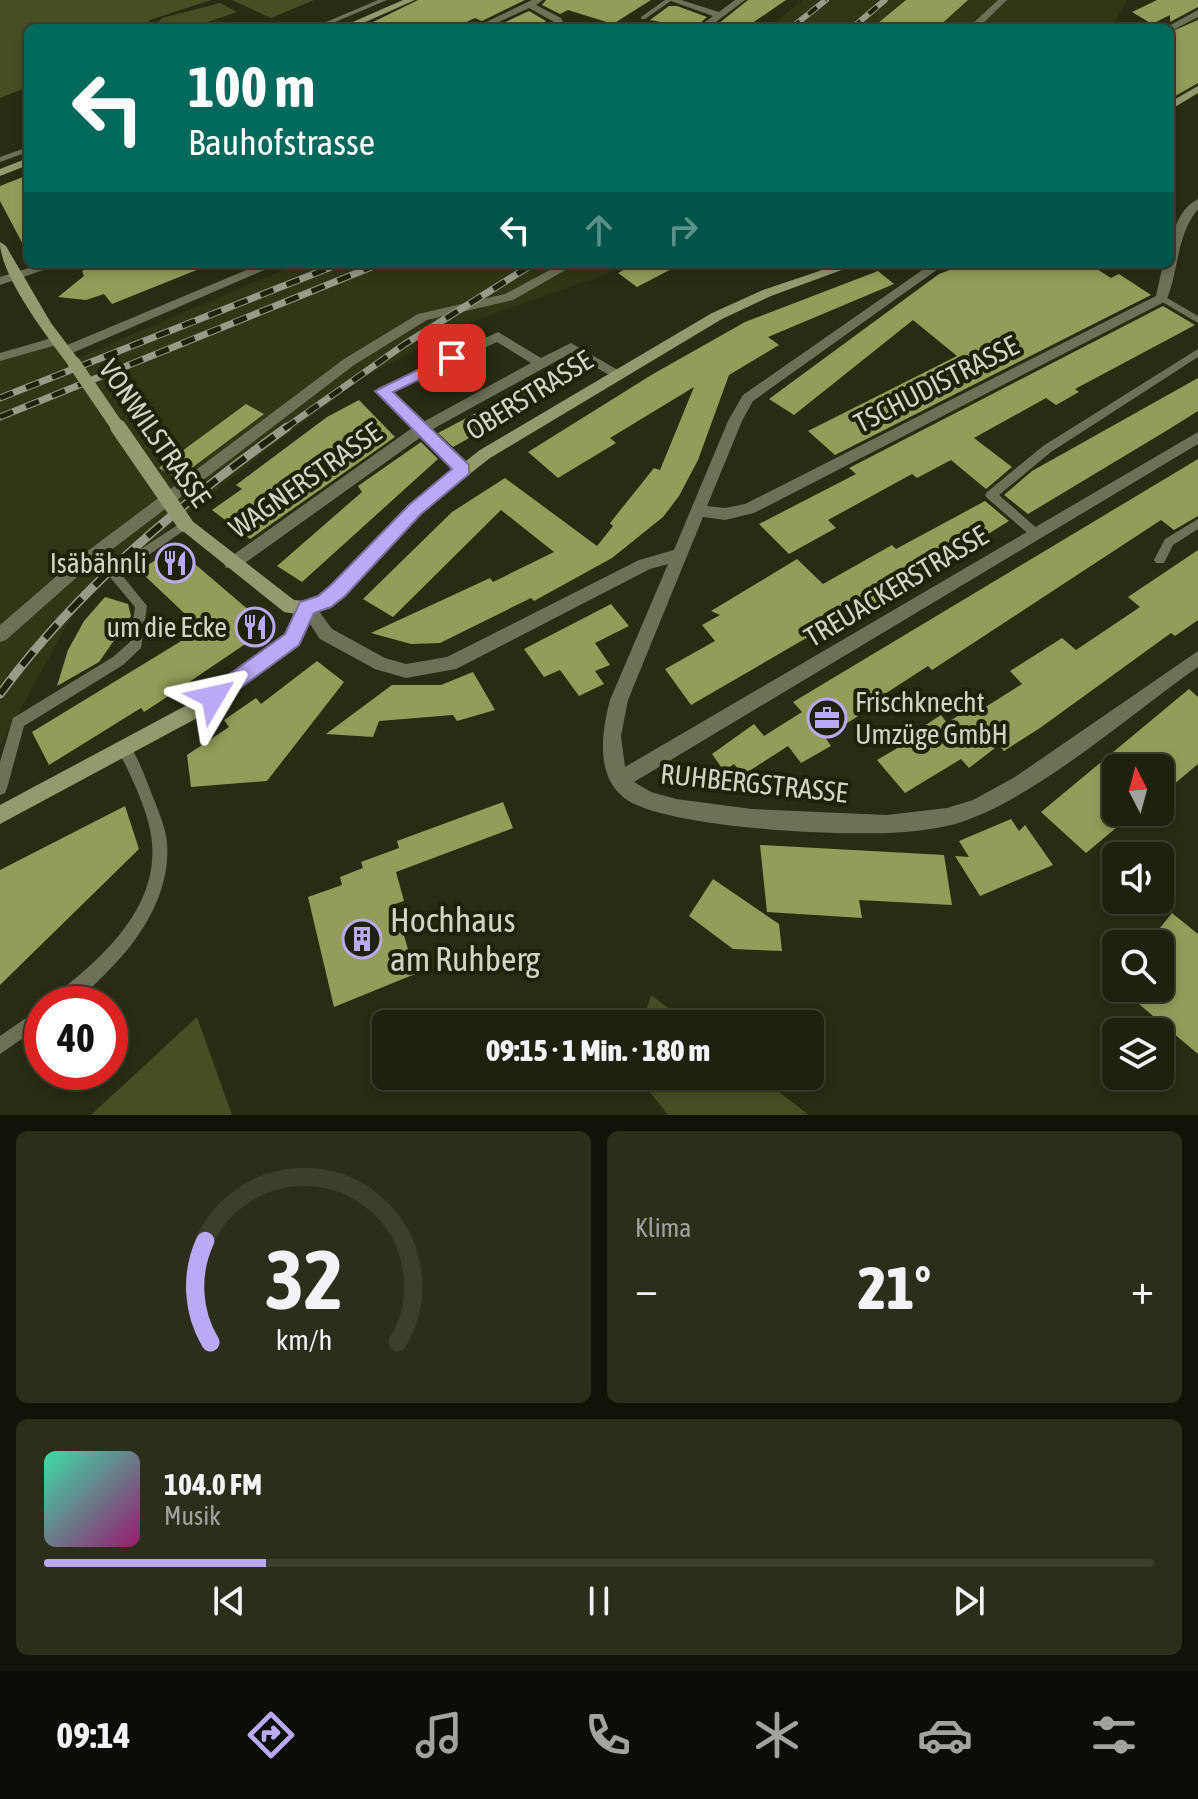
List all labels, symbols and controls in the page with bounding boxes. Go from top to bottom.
text: 100 m [188,55,315,119]
icon: left [56,56,160,160]
text: Bauhofstrasse [188,121,375,163]
icon: left [493,208,537,252]
icon: ahead [577,208,621,252]
icon: right [661,208,705,252]
pin [418,324,486,392]
street label: TSCHUDISTRASSE [849,329,1023,439]
icon: arrive [430,336,474,380]
street label: OBERSTRASSE [460,344,598,446]
street label: VONWILSTRASSE [93,353,217,513]
street label: WAGNERSTRASSE [223,416,387,544]
street label: TREUACKERSTRASSE [799,519,993,653]
restaurant icon: Isäbähnli [154,542,196,584]
place label: Isäbähnli [50,547,147,579]
restaurant icon: um die Ecke [234,606,276,648]
place label: um die Ecke [106,611,227,643]
position arrow [171,655,255,739]
place label: Frischknecht Umzüge GmbH [855,686,1008,750]
office icon: Frischknecht Umzüge GmbH [806,697,848,739]
north arrow [1102,754,1174,826]
map controls [1102,754,1174,1090]
street label: RUHBERGSTRASSE [659,757,849,809]
button: sound [1102,842,1174,914]
place label: Hochhaus am Ruhberg [390,900,540,978]
building icon: Hochhaus am Ruhberg [341,918,383,960]
button: search [1102,930,1174,1002]
speed limit sign: 40 [24,986,128,1090]
button: layers [1102,1018,1174,1090]
text: 09:15 · 1 Min. · 180 m [486,1033,710,1067]
text: Klima [635,1213,691,1243]
text: 32 [264,1231,343,1327]
text: 21° [858,1253,931,1322]
text: − [635,1263,658,1313]
text: + [1131,1263,1154,1313]
text: km/h [275,1323,332,1356]
text: 104.0 FM [164,1467,262,1501]
text: Musik [164,1501,221,1531]
icon: previous [207,1579,251,1623]
icon: pause [577,1579,621,1623]
icon: next [947,1579,991,1623]
icon: directions [243,1707,299,1763]
icon: music [411,1707,467,1763]
icon: phone [580,1707,636,1763]
icon: climate [749,1707,805,1763]
icon: car [917,1707,973,1763]
icon: filters [1086,1707,1142,1763]
text: 09:14 [56,1714,130,1756]

